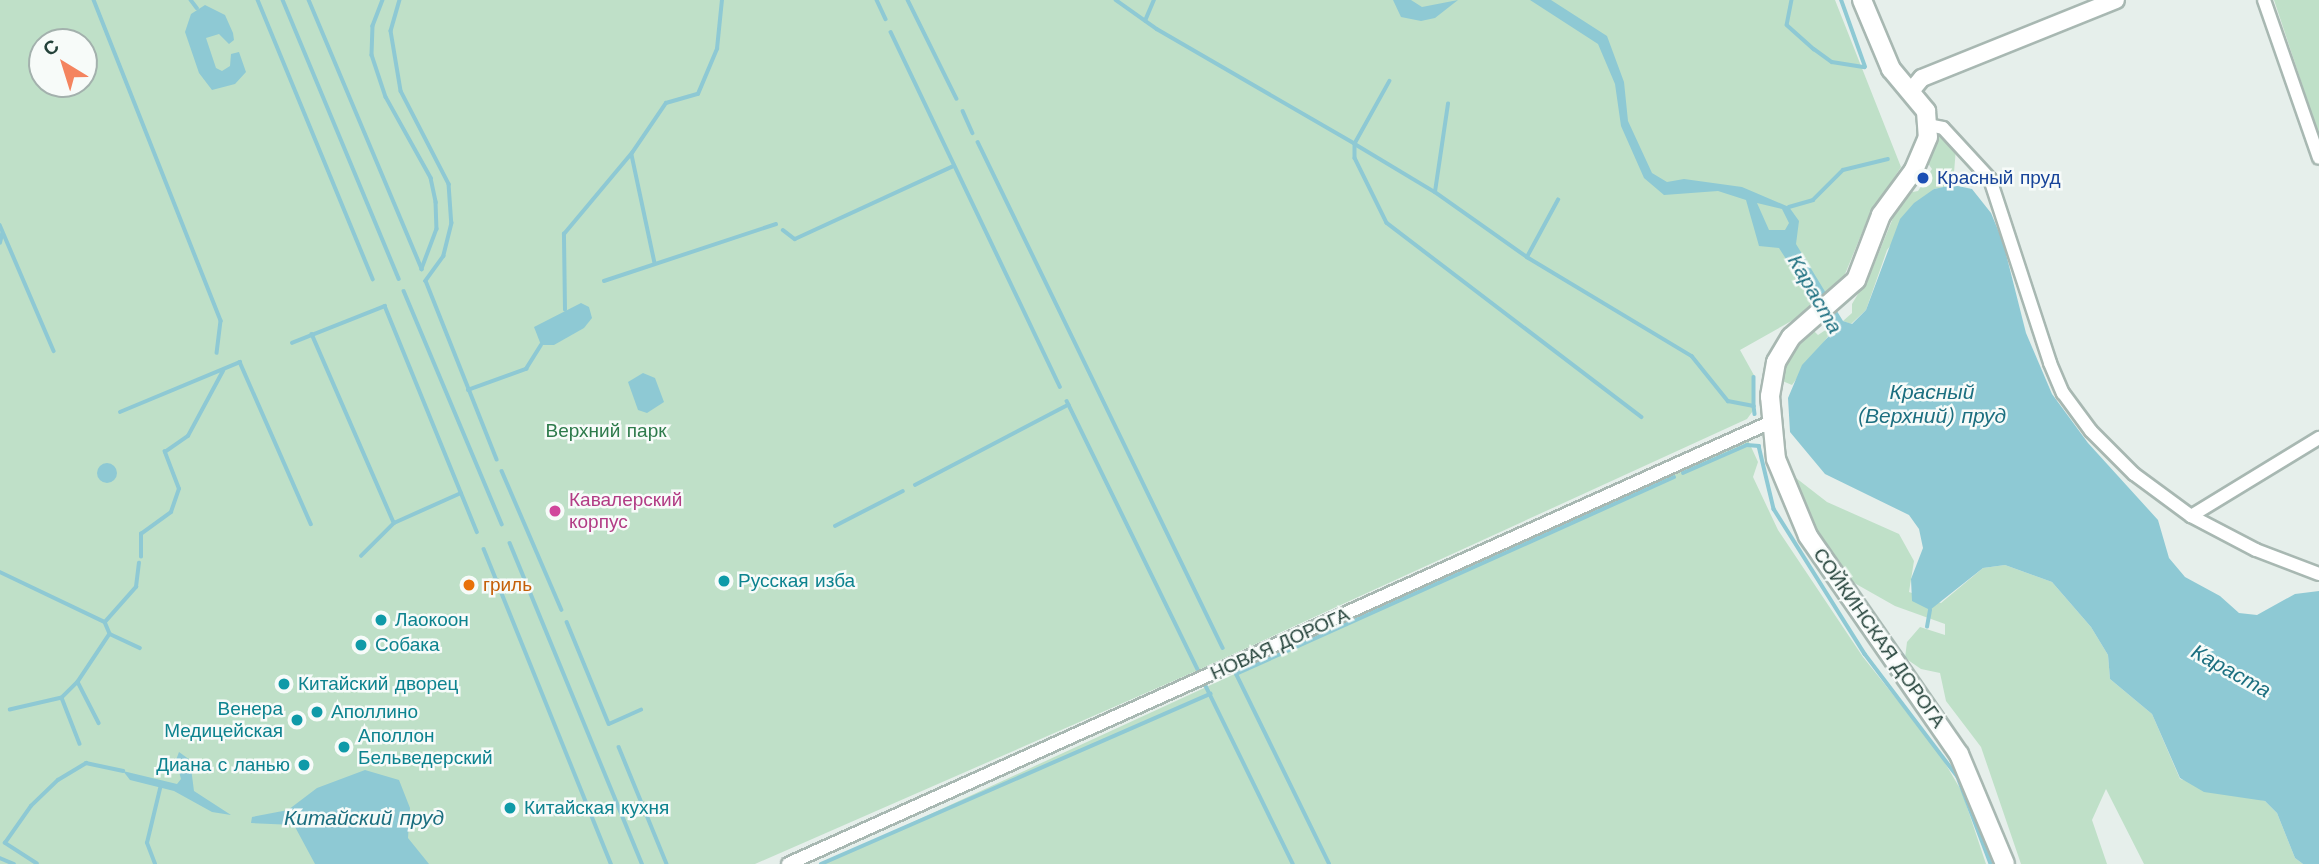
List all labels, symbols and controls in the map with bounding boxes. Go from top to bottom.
north arrow [28,28,98,98]
text: С [38,34,63,61]
place label: Красный пруд [1937,167,2061,189]
marker: Красный пруд [1915,170,1931,186]
water label: Караста [1782,250,1848,338]
water label: Красный (Верхний) пруд [1858,379,2006,429]
park label: Верхний парк [545,420,667,442]
place label: Кавалерский корпус [569,489,682,533]
marker: Кавалерский корпус [547,503,563,519]
street label: СОЙКИНСКАЯ ДОРОГА [1808,544,1950,732]
place label: Русская изба [738,570,855,592]
marker: Русская изба [716,573,732,589]
place label: гриль [483,574,532,596]
marker: гриль [461,577,477,593]
street label: НОВАЯ ДОРОГА [1207,603,1353,685]
place label: Лаокоон [395,609,469,631]
marker: Лаокоон [373,612,389,628]
place label: Собака [375,634,440,656]
marker: Собака [353,637,369,653]
water label: Караста [2187,639,2275,703]
place label: Китайский дворец [298,673,458,695]
marker: Китайский дворец [276,676,292,692]
place label: Венера Медицейская [164,698,283,742]
place label: Аполлино [331,701,418,723]
marker: Аполлино [309,704,325,720]
marker: Венера Медицейская [289,712,305,728]
place label: Аполлон Бельведерский [358,725,493,769]
marker: Аполлон Бельведерский [336,739,352,755]
place label: Диана с ланью [156,754,290,776]
marker: Диана с ланью [296,757,312,773]
place label: Китайская кухня [524,797,669,819]
marker: Китайская кухня [502,800,518,816]
water label: Китайский пруд [284,805,444,831]

